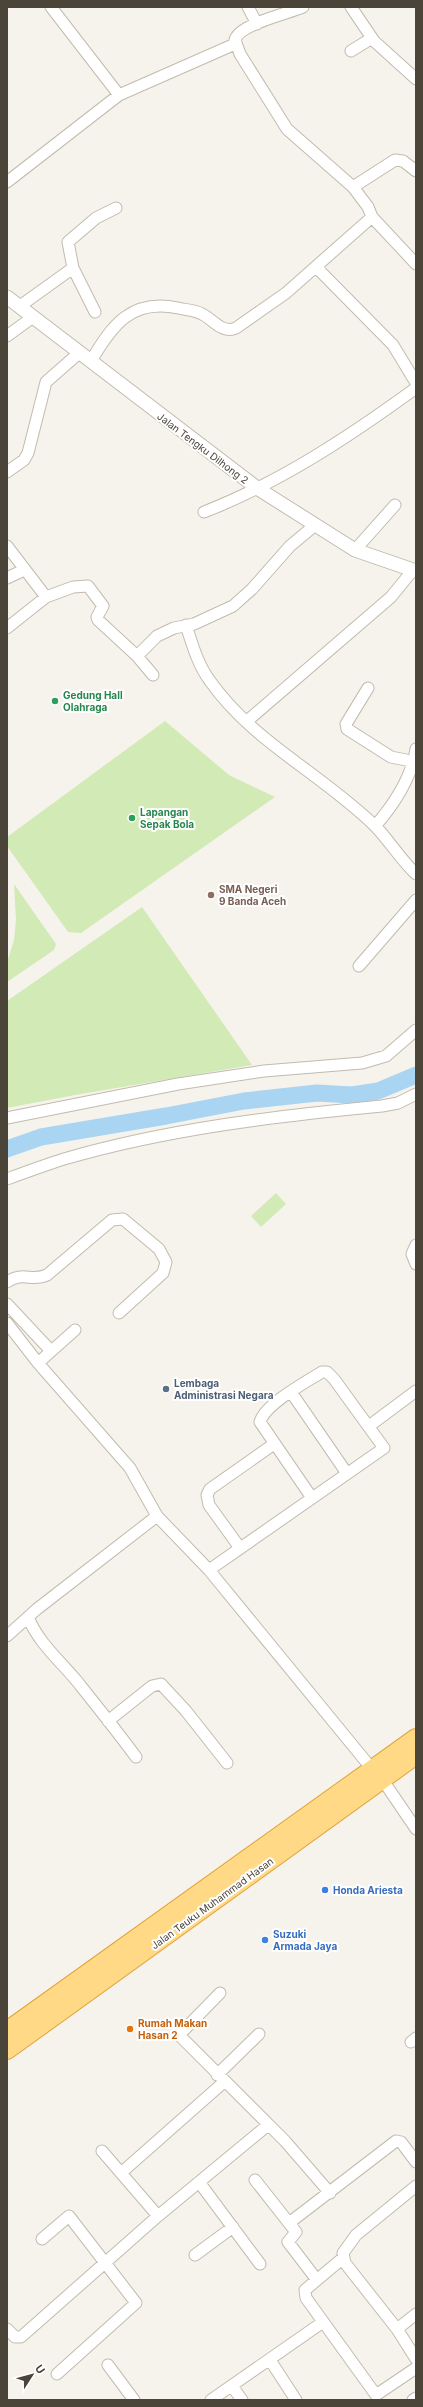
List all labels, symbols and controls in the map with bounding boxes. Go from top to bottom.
street label: Jalan Tengku Dilhong 2 [155,410,251,486]
place label: Gedung Hall Olahraga [63,689,123,714]
marker: Gedung Hall Olahraga [50,696,60,706]
place label: Lapangan Sepak Bola [140,806,194,830]
marker: Lapangan Sepak Bola [127,813,137,823]
place label: SMA Negeri 9 Banda Aceh [219,883,286,907]
marker: SMA Negeri 9 Banda Aceh [206,890,216,900]
place label: Lembaga Administrasi Negara [174,1377,274,1402]
marker: Lembaga Administrasi Negara [161,1384,171,1394]
street label: Jalan Teuku Muhammad Hasan [149,1855,276,1951]
place label: Honda Ariesta [333,1884,403,1896]
marker: Honda Ariesta [320,1885,330,1895]
place label: Suzuki Armada Jaya [273,1928,337,1953]
marker: Suzuki Armada Jaya [260,1935,270,1945]
place label: Rumah Makan Hasan 2 [138,2017,207,2041]
marker: Rumah Makan Hasan 2 [125,2024,135,2034]
north arrow [12,2355,52,2395]
text: U [32,2362,48,2376]

